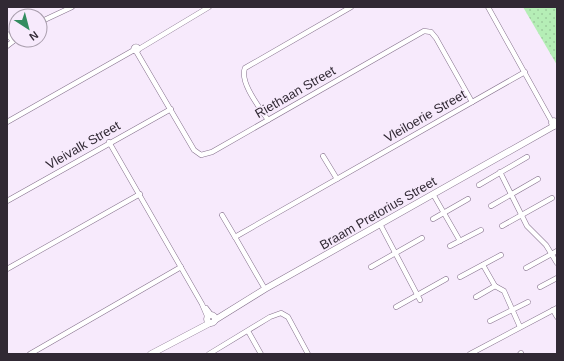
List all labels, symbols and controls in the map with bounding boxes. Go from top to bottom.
north arrow [8,8,48,48]
text: N [27,29,41,43]
street label: Riethaan Street [252,63,338,121]
street label: Vleiloerie Street [382,86,469,145]
street label: Vleivalk Street [43,118,123,172]
street label: Braam Pretorius Street [317,173,439,253]

